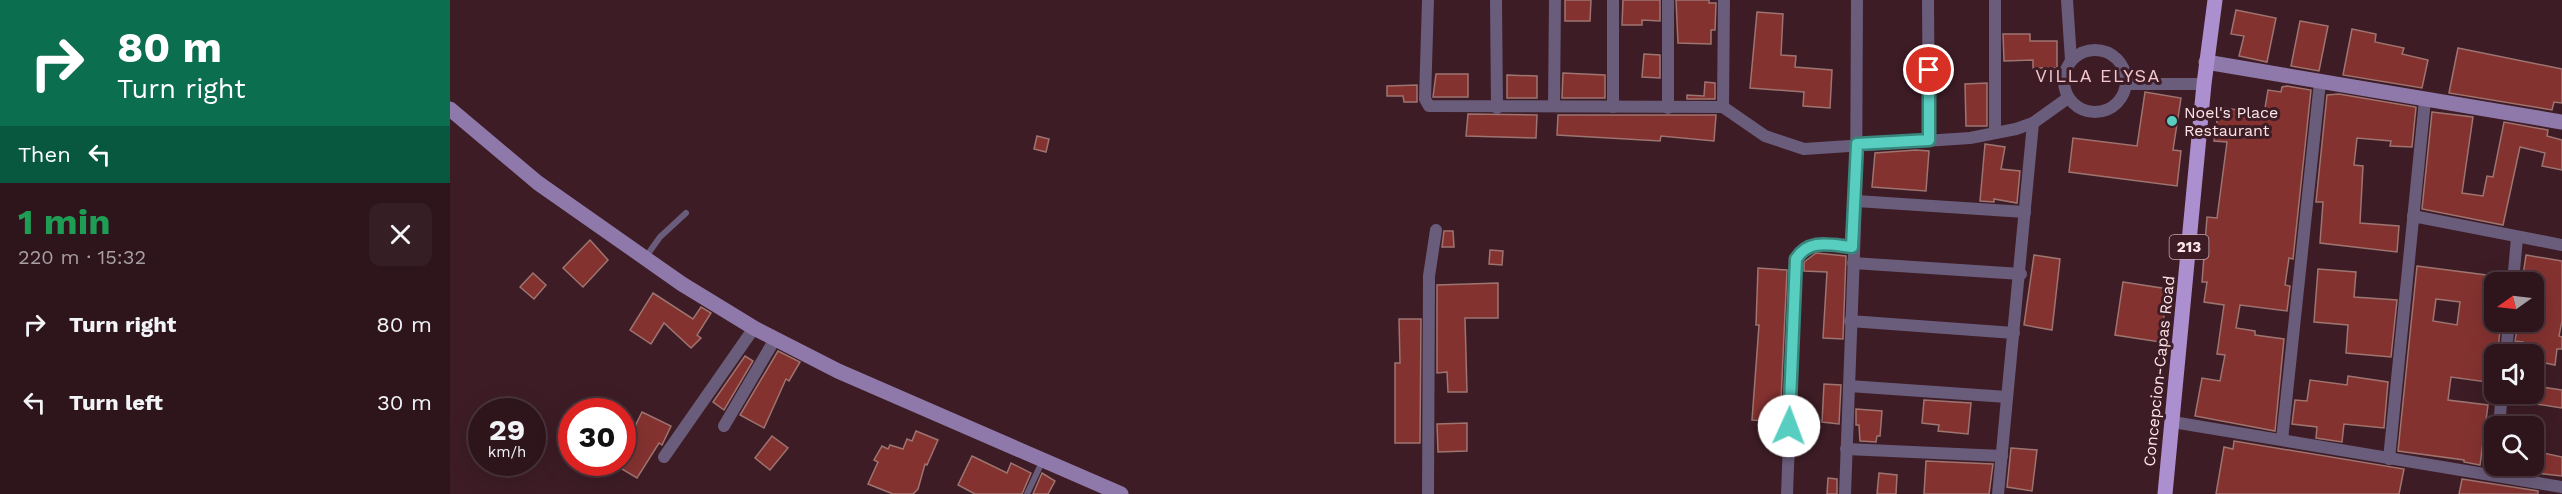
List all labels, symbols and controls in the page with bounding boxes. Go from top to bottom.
text: 80 m [117,23,222,72]
icon: right [18,24,96,102]
pin [1903,44,1954,95]
icon: arrive [1912,53,1945,86]
district label: VILLA ELYSA [2035,65,2161,86]
text: Turn right [117,73,246,105]
place label: Noel's Place Restaurant [2184,103,2278,140]
marker: Noel's Place Restaurant [2165,114,2179,128]
icon: left [83,138,116,171]
text: Then [18,142,71,167]
text: 1 min [18,201,110,243]
button: close [369,203,432,266]
road number: 213 [2170,235,2208,259]
text: 220 m · 15:32 [18,245,146,269]
north arrow [2484,272,2544,332]
map controls [2484,272,2544,476]
street label: Concepcion-Capas Road [2140,275,2178,467]
icon: right [18,308,51,341]
text: Turn right [69,312,176,337]
text: 80 m [376,312,432,337]
button: sound [2484,344,2544,404]
icon: left [18,386,51,419]
text: Turn left [69,390,163,415]
text: 30 m [377,390,432,415]
position arrow [1757,394,1821,458]
speed limit sign: 30 [558,398,636,476]
text: 29 [489,412,525,447]
button: search [2484,416,2544,476]
text: km/h [488,443,526,461]

